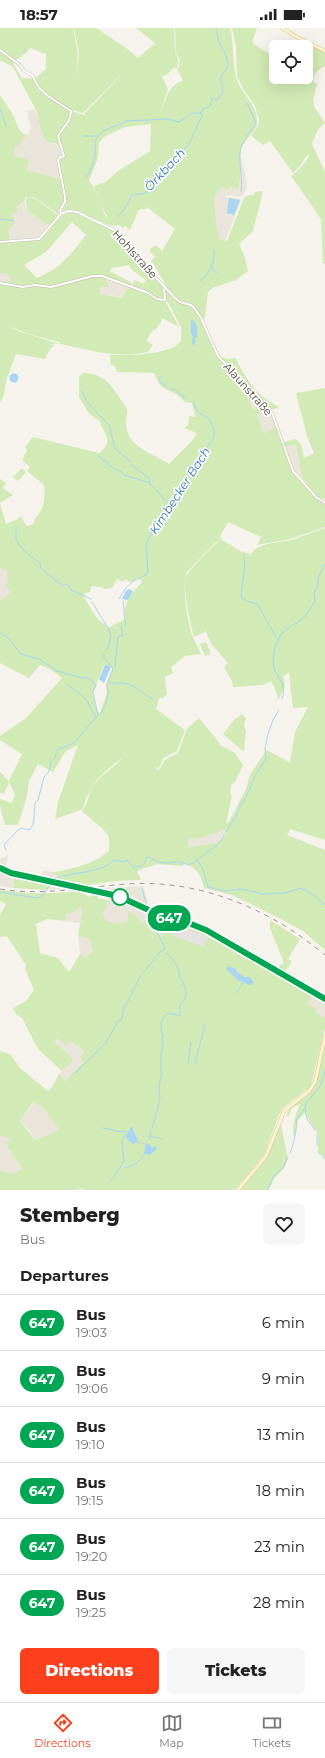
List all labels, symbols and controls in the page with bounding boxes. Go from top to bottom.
text: 18:57 [20,5,58,24]
map controls [269,40,313,84]
button: locate [269,40,313,84]
water label: Örkbach [141,145,188,194]
street label: Hohlstraße [110,227,161,281]
street label: Alaunstraße [221,360,276,419]
water label: Kimbecker Bach [146,444,213,537]
unlabelled marker [111,888,129,906]
line badge: 647 [146,905,192,931]
text: 647 [156,909,182,927]
button: heart [263,1203,305,1245]
text: Stemberg [20,1204,120,1227]
text: Bus [20,1231,45,1247]
text: Departures [20,1266,109,1285]
text: Bus [76,1305,106,1324]
text: 6 min [262,1313,305,1332]
text: 647 [29,1314,55,1332]
text: 19:03 [76,1324,107,1340]
text: Bus [76,1361,106,1380]
text: 9 min [262,1369,305,1388]
text: 647 [29,1370,55,1388]
text: 19:06 [76,1380,108,1396]
text: Bus [76,1417,106,1436]
text: 13 min [257,1425,305,1444]
text: 647 [29,1426,55,1444]
text: 19:10 [76,1436,105,1452]
text: Bus [76,1473,106,1492]
text: 18 min [256,1481,305,1500]
text: 647 [29,1482,55,1500]
text: 19:15 [76,1492,103,1508]
text: Bus [76,1529,106,1548]
text: 23 min [254,1537,305,1556]
text: 647 [29,1538,55,1556]
text: 19:20 [76,1548,107,1564]
text: Bus [76,1585,106,1604]
text: 28 min [253,1593,305,1612]
text: 647 [29,1594,55,1612]
text: 19:25 [76,1604,106,1620]
button: Directions [20,1648,159,1694]
button: Tickets [167,1648,305,1694]
tab: Directions [34,1712,91,1750]
tab: Map [159,1712,184,1750]
tab: Tickets [252,1712,291,1750]

